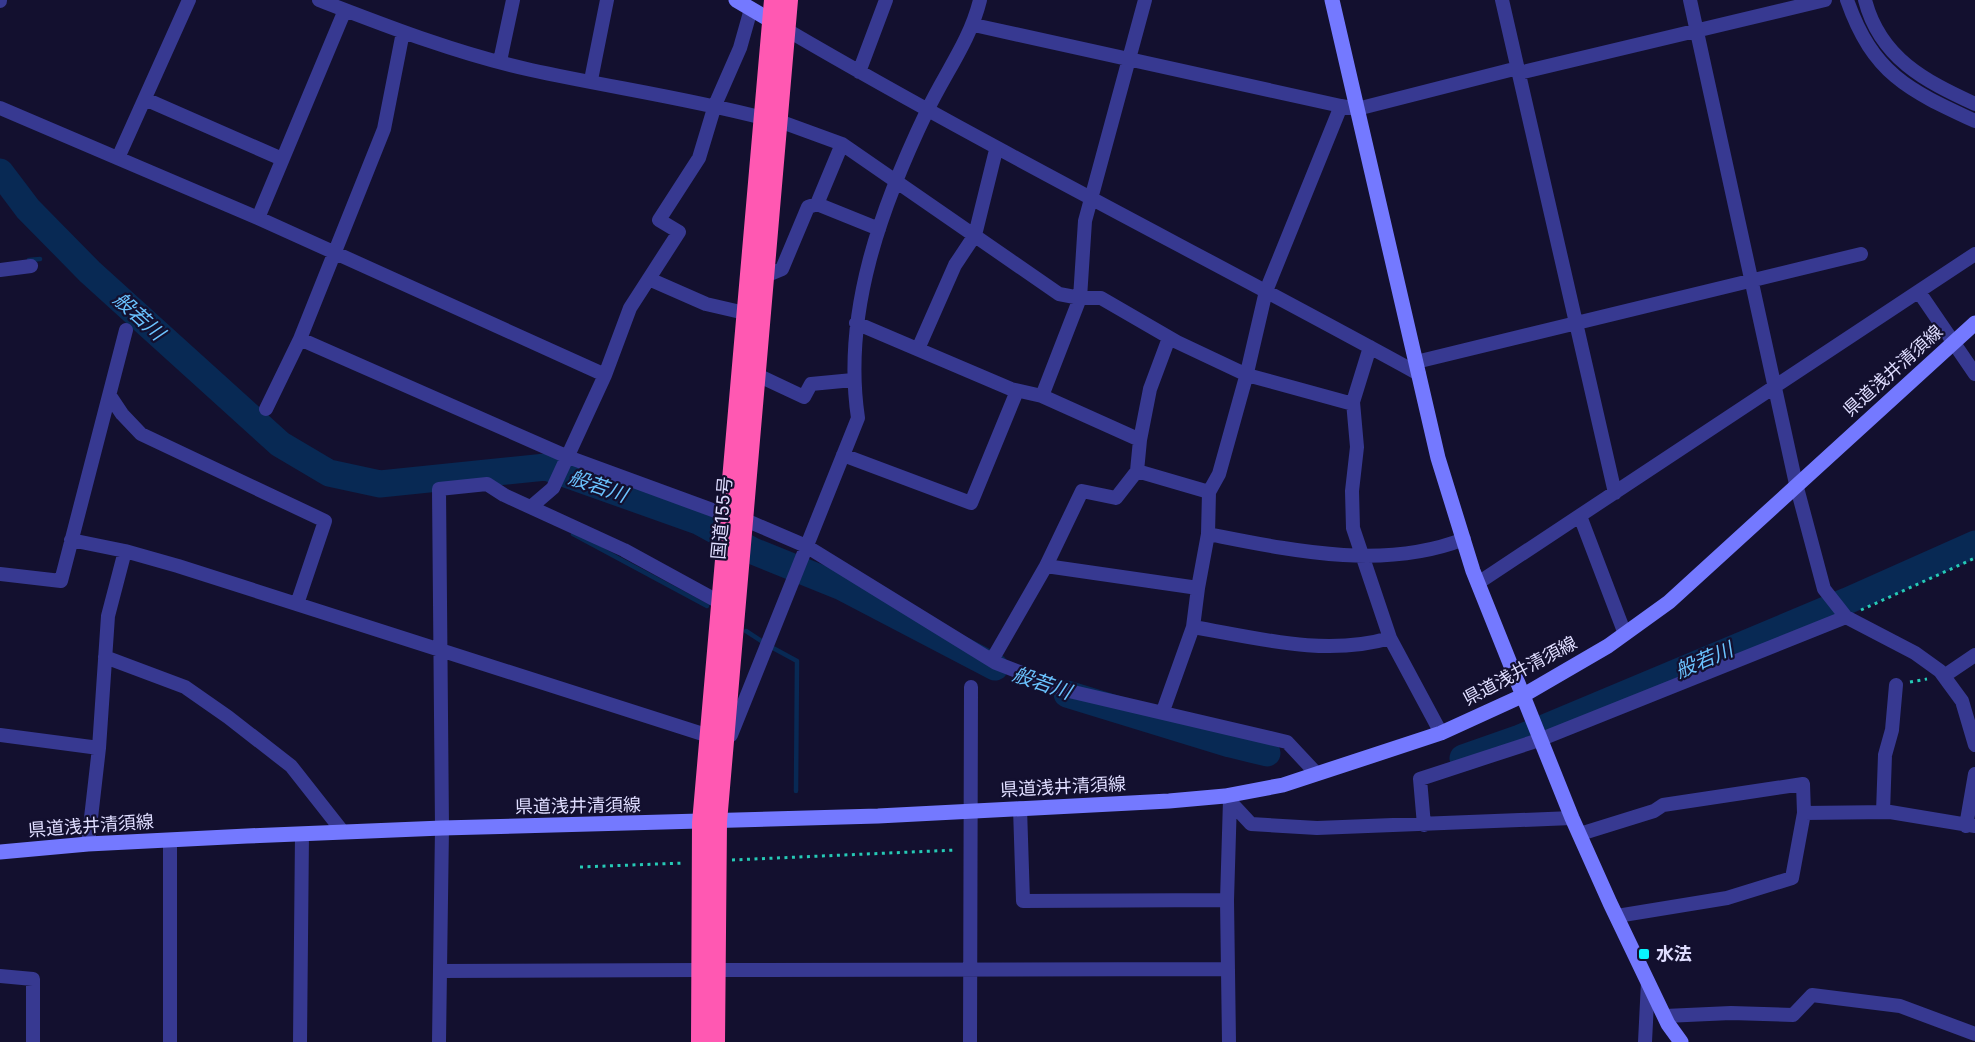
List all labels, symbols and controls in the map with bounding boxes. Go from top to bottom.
water label: 般若川 [109,287,171,346]
street label: 県道浅井清須線 [1839,321,1947,421]
water label: 般若川 [566,465,632,508]
street label: 国道155号 [707,476,736,560]
street label: 県道浅井清須線 [1459,632,1580,709]
water label: 般若川 [1672,636,1738,683]
water label: 般若川 [1010,662,1076,705]
street label: 県道浅井清須線 [1000,773,1126,800]
street label: 県道浅井清須線 [515,794,641,817]
street label: 県道浅井清須線 [27,811,155,840]
place label: 水法 [1656,943,1692,964]
marker: 水法 [1637,947,1651,961]

